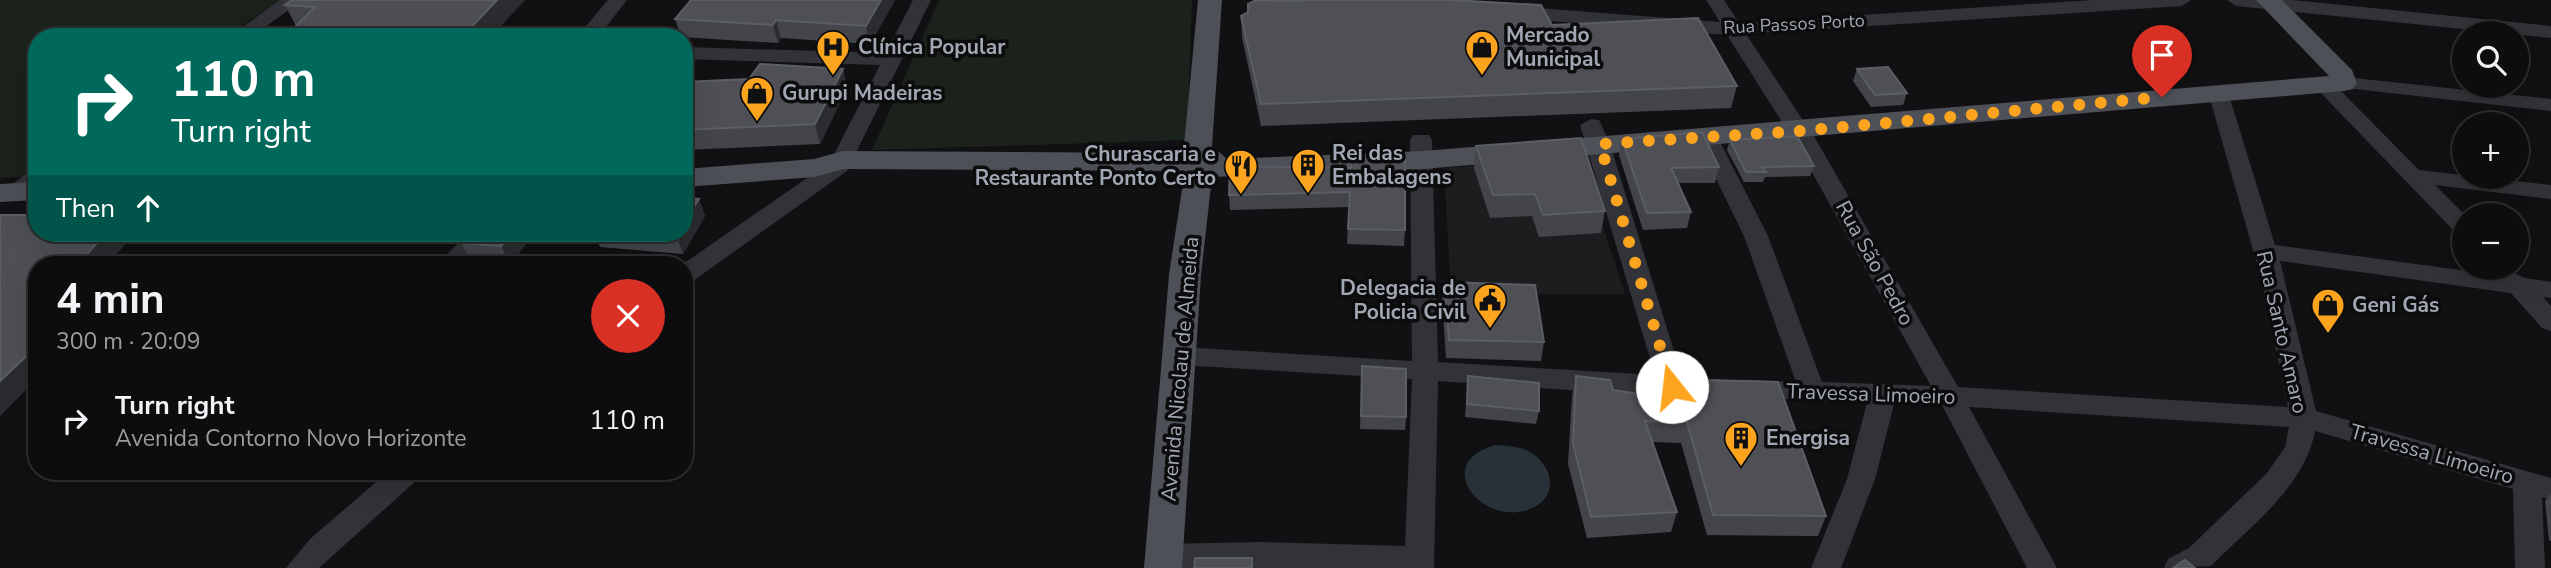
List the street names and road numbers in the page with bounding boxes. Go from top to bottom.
street label: Rua Passos Porto [1723,8,1865,40]
street label: Rua São Pedro [1829,196,1921,330]
street label: Avenida Nicolau de Almeida [1154,235,1206,503]
street label: Rua Santo Amaro [2250,248,2314,416]
street label: Travessa Limoeiro [1786,377,1956,411]
street label: Travessa Limoeiro [2347,417,2517,491]

